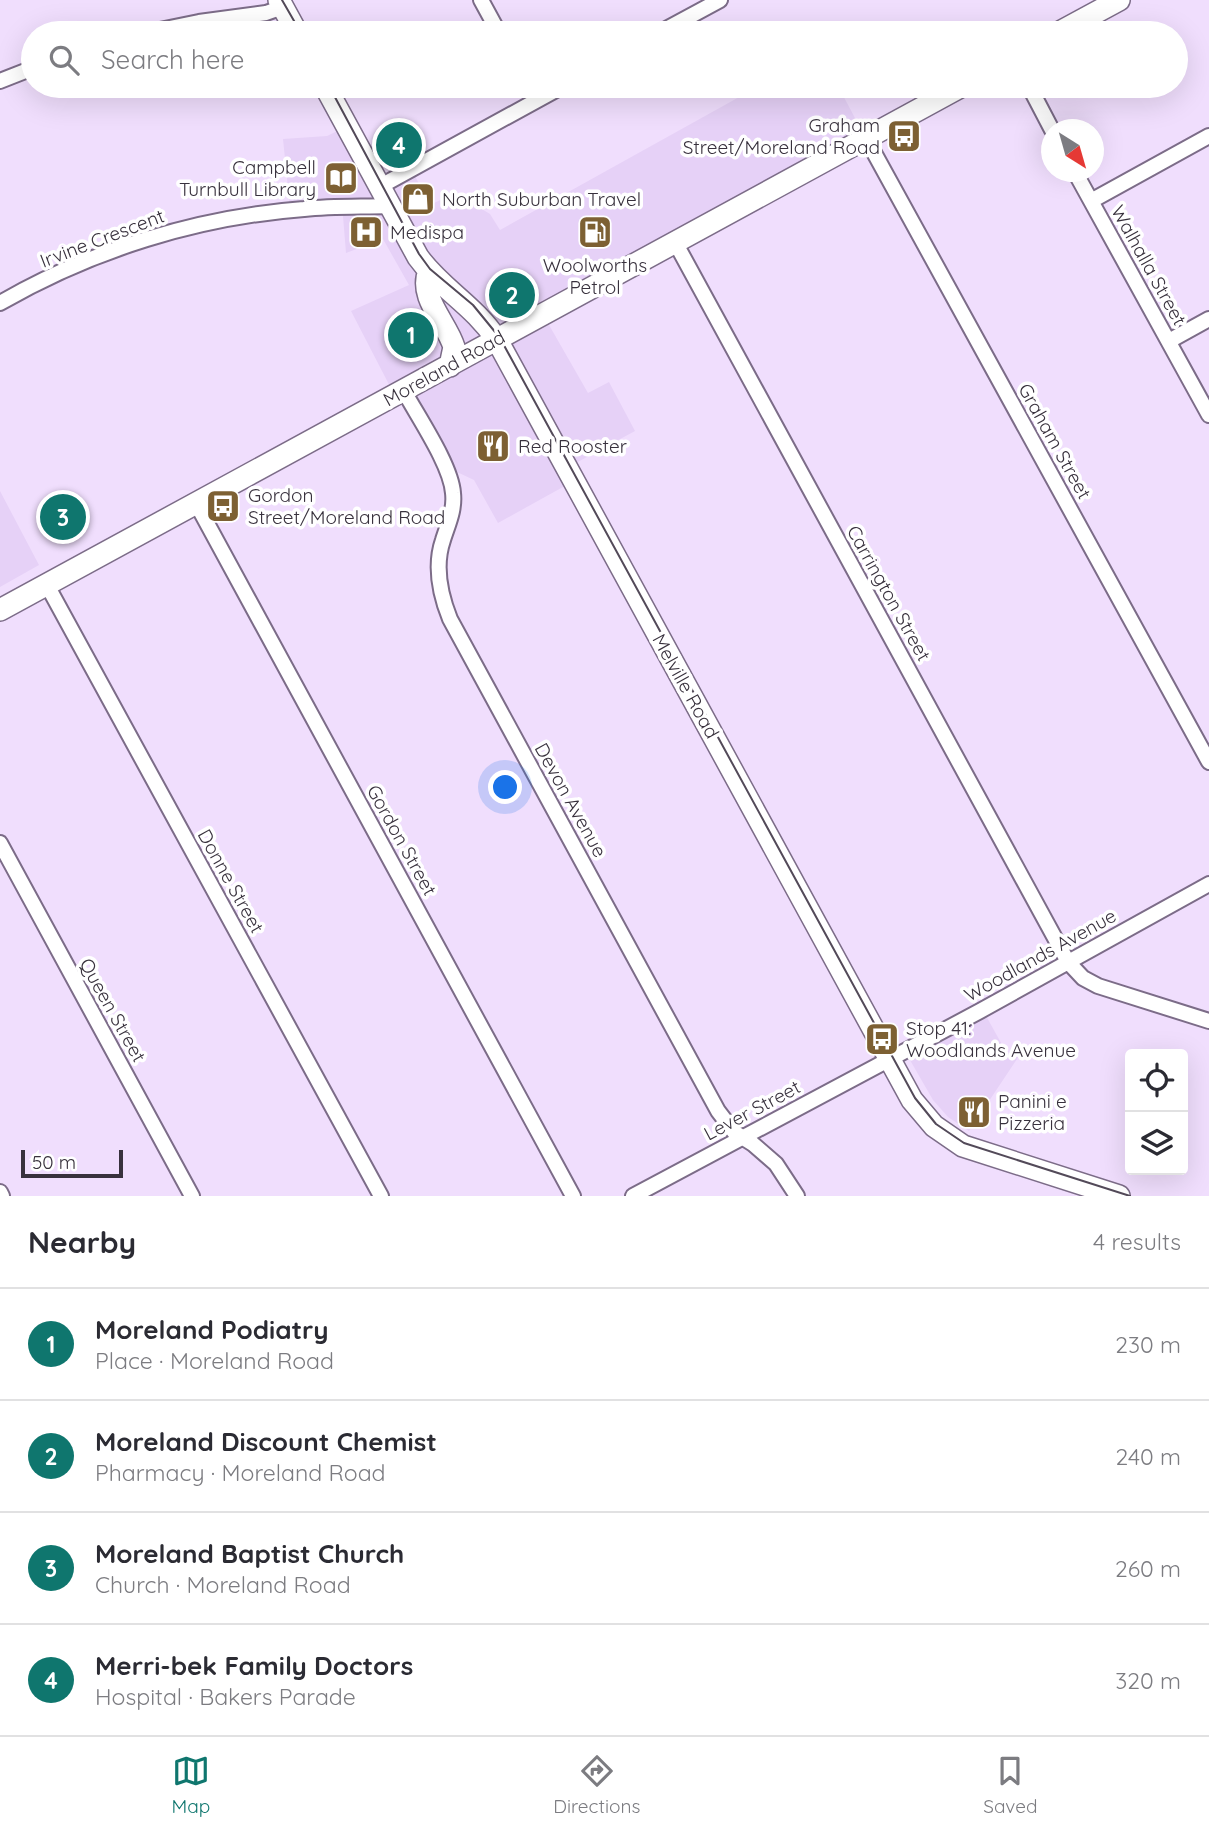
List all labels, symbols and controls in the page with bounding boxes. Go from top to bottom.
search box [21,21,1188,98]
icon: search [45,41,83,79]
text: Search here [101,43,245,76]
place label: Graham Street/Moreland Road [683,113,880,159]
bus stop icon: Graham Street/Moreland Road [885,117,923,155]
pin: 4 [376,119,422,171]
north arrow [1041,119,1104,182]
place label: Campbell Turnbull Library [179,155,316,201]
library icon: Campbell Turnbull Library [322,159,360,197]
shop icon: North Suburban Travel [399,180,437,218]
place label: North Suburban Travel [442,187,641,211]
street label: Walhalla Street [1106,201,1192,329]
street label: Irvine Crescent [37,203,167,273]
hospital icon: Medispa [347,213,385,251]
fuel station icon: Woolworths Petrol [576,213,614,251]
place label: Medispa [390,220,464,244]
place label: Woolworths Petrol [543,253,647,299]
pin: 2 [489,269,535,321]
pin: 1 [388,309,434,361]
street label: Moreland Road [379,325,509,411]
street label: Graham Street [1013,379,1097,503]
restaurant icon: Red Rooster [474,427,512,465]
place label: Red Rooster [518,434,628,458]
place label: Gordon Street/Moreland Road [248,483,445,529]
bus stop icon: Gordon Street/Moreland Road [204,487,242,525]
pin: 3 [40,491,86,543]
street label: Carrington Street [842,521,936,665]
street label: Melville Road [647,629,725,743]
street label: Devon Avenue [530,739,612,861]
your location [488,770,522,804]
street label: Gordon Street [362,781,442,899]
street label: Donne Street [193,825,269,937]
street label: Woodlands Avenue [960,903,1120,1007]
street label: Queen Street [75,954,151,1066]
place label: Stop 41: Woodlands Avenue [906,1016,1076,1062]
bus stop icon: Stop 41: Woodlands Avenue [863,1020,901,1058]
map controls [1125,1049,1188,1175]
button: locate [1125,1049,1188,1112]
street label: Lever Street [700,1075,804,1145]
place label: Panini e Pizzeria [998,1089,1067,1135]
restaurant icon: Panini e Pizzeria [955,1093,993,1131]
button: layers [1125,1112,1188,1175]
scale bar [21,1147,122,1179]
text: 50 m [32,1150,76,1174]
text: Nearby [28,1223,136,1261]
text: 4 results [1093,1227,1181,1256]
text: Moreland Podiatry [95,1313,329,1346]
text: 1 [47,1330,55,1359]
text: 230 m [1115,1330,1181,1359]
text: Place · Moreland Road [95,1346,334,1375]
text: Moreland Discount Chemist [95,1425,437,1458]
text: 2 [44,1442,58,1471]
text: 240 m [1116,1442,1181,1471]
text: Pharmacy · Moreland Road [95,1458,386,1487]
text: Moreland Baptist Church [95,1537,404,1570]
text: 3 [45,1554,57,1583]
text: 260 m [1115,1554,1181,1583]
text: Church · Moreland Road [95,1570,351,1599]
text: Merri-bek Family Doctors [95,1649,413,1682]
text: 4 [44,1666,58,1695]
text: 320 m [1115,1666,1181,1695]
text: Hospital · Bakers Parade [95,1682,356,1711]
tab: Map [172,1752,210,1818]
tab: Directions [553,1752,640,1818]
tab: Saved [983,1752,1038,1818]

